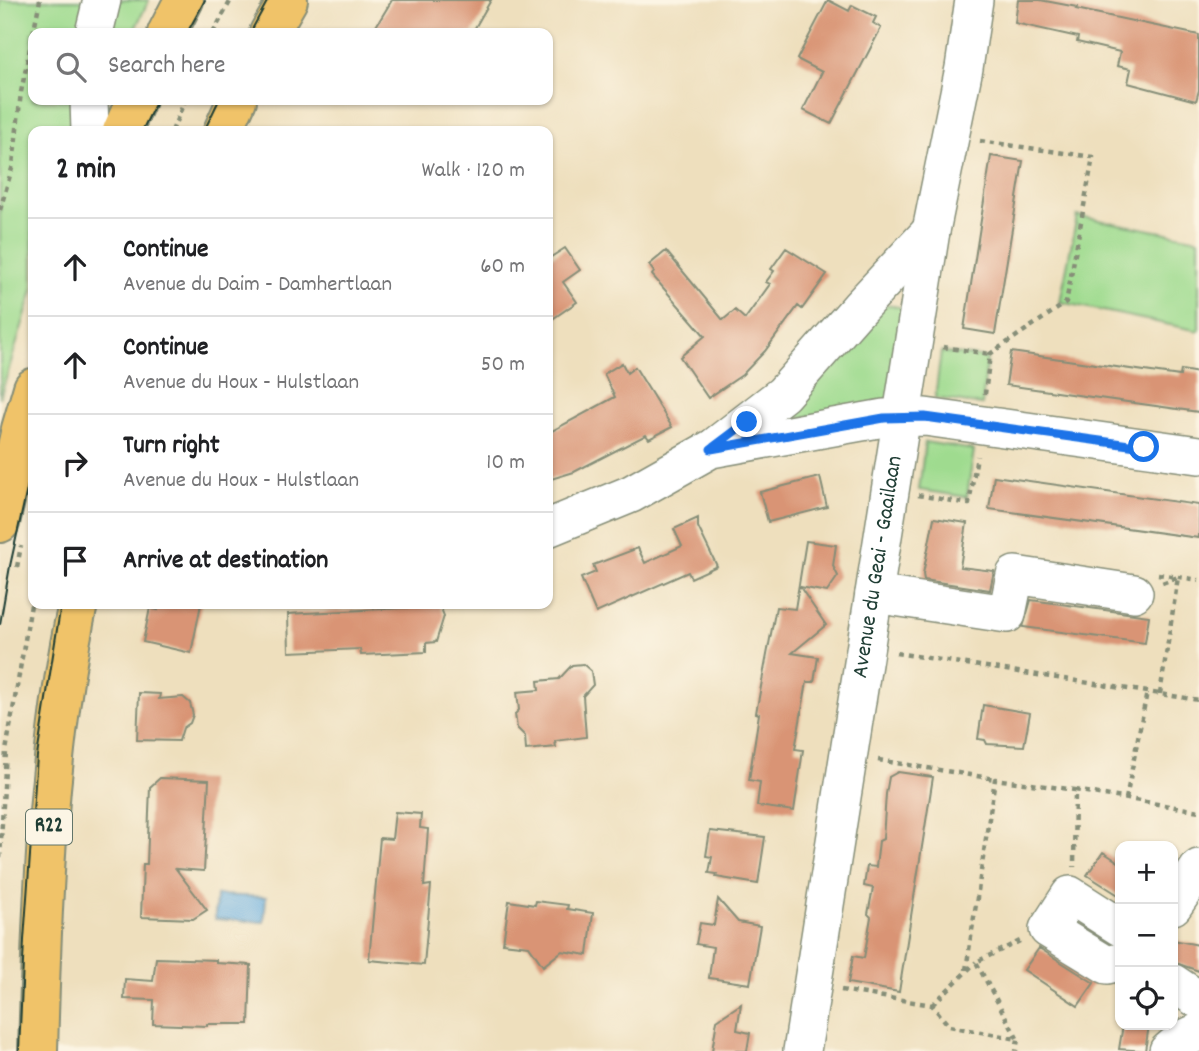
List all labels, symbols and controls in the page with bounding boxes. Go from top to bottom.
search box [28,28,553,105]
icon: search [52,48,90,86]
text: Search here [108,48,226,85]
text: 2 min [56,150,116,193]
text: Walk · 120 m [422,155,525,188]
text: Continue [123,232,208,269]
icon: ahead [56,248,94,286]
text: 60 m [480,251,525,284]
text: Avenue du Daim - Damhertlaan [123,269,392,302]
text: Continue [123,330,208,367]
icon: ahead [56,346,94,384]
text: 50 m [481,349,525,382]
text: Avenue du Houx - Hulstlaan [123,367,359,400]
route end [731,406,762,437]
text: Turn right [123,428,220,465]
route start [1128,431,1159,462]
icon: right [56,444,94,482]
text: 10 m [486,447,525,480]
street label: Avenue du Geai - Gaailaan [844,453,912,680]
text: Avenue du Houx - Hulstlaan [123,465,359,498]
icon: arrive [56,542,94,580]
text: Arrive at destination [123,543,328,580]
road number: R22 [26,810,72,844]
map controls [1115,841,1178,1030]
button: + [1115,841,1178,904]
button: − [1115,904,1178,967]
button: locate [1115,967,1178,1030]

